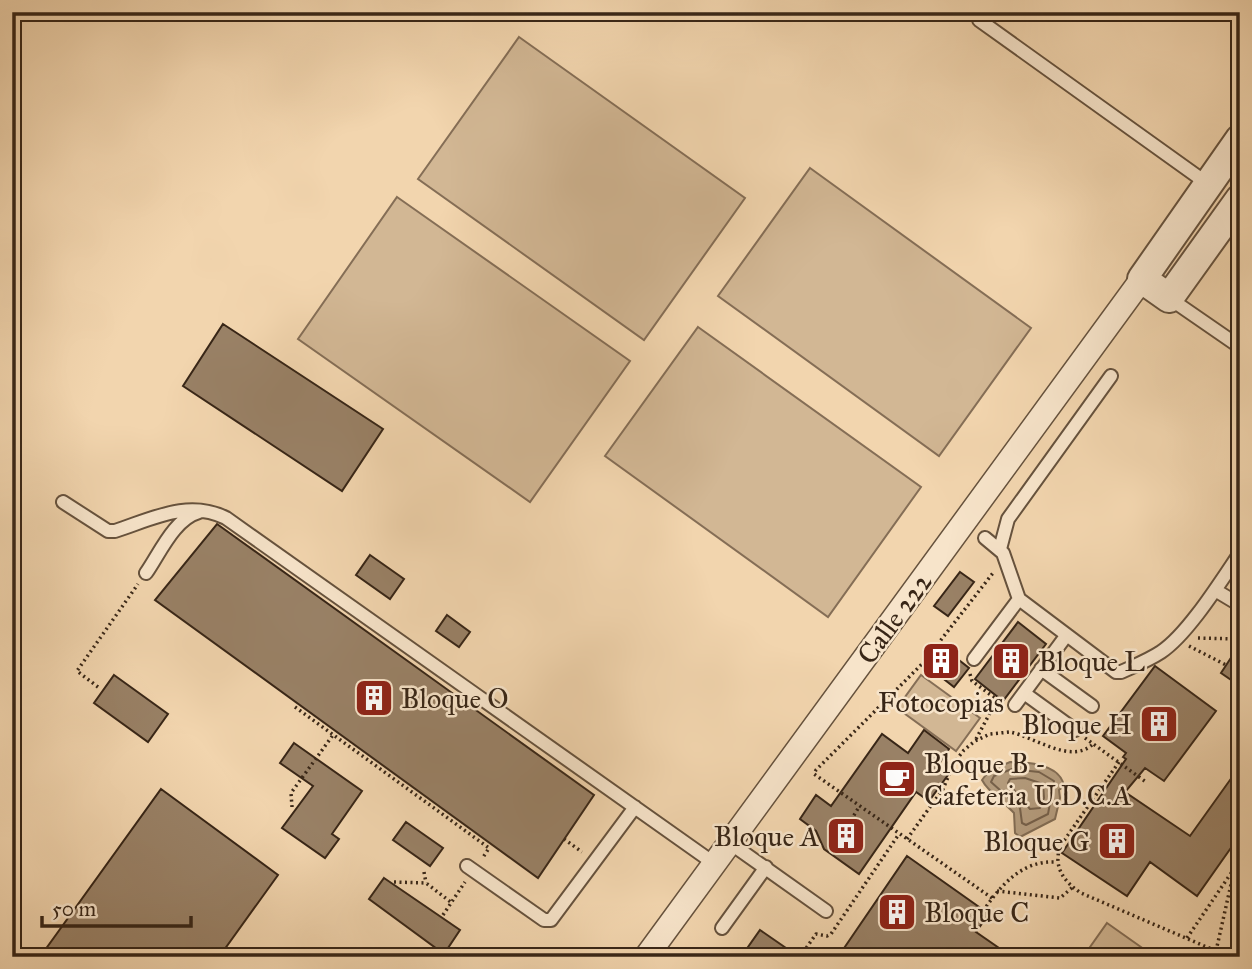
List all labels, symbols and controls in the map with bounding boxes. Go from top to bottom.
street label: Calle 222 [849,565,940,671]
building icon: Fotocopias [920,640,962,682]
building icon: Bloque L [990,640,1032,682]
place label: Bloque L [1038,644,1145,679]
building icon: Bloque O [353,677,395,719]
place label: Bloque O [401,681,509,716]
place label: Fotocopias [878,685,1004,720]
building icon: Bloque H [1138,703,1180,745]
place label: Bloque H [1021,707,1132,742]
place label: Bloque B - Cafeteria U.D.C.A [924,746,1132,813]
cafe icon: Bloque B - Cafeteria U.D.C.A [876,758,918,800]
building icon: Bloque A [825,815,867,857]
place label: Bloque A [714,819,819,854]
building icon: Bloque G [1096,820,1138,862]
place label: Bloque G [983,824,1090,859]
scale bar [42,885,191,929]
building icon: Bloque C [876,891,918,933]
place label: Bloque C [924,895,1029,930]
text: 50 m [52,896,97,922]

